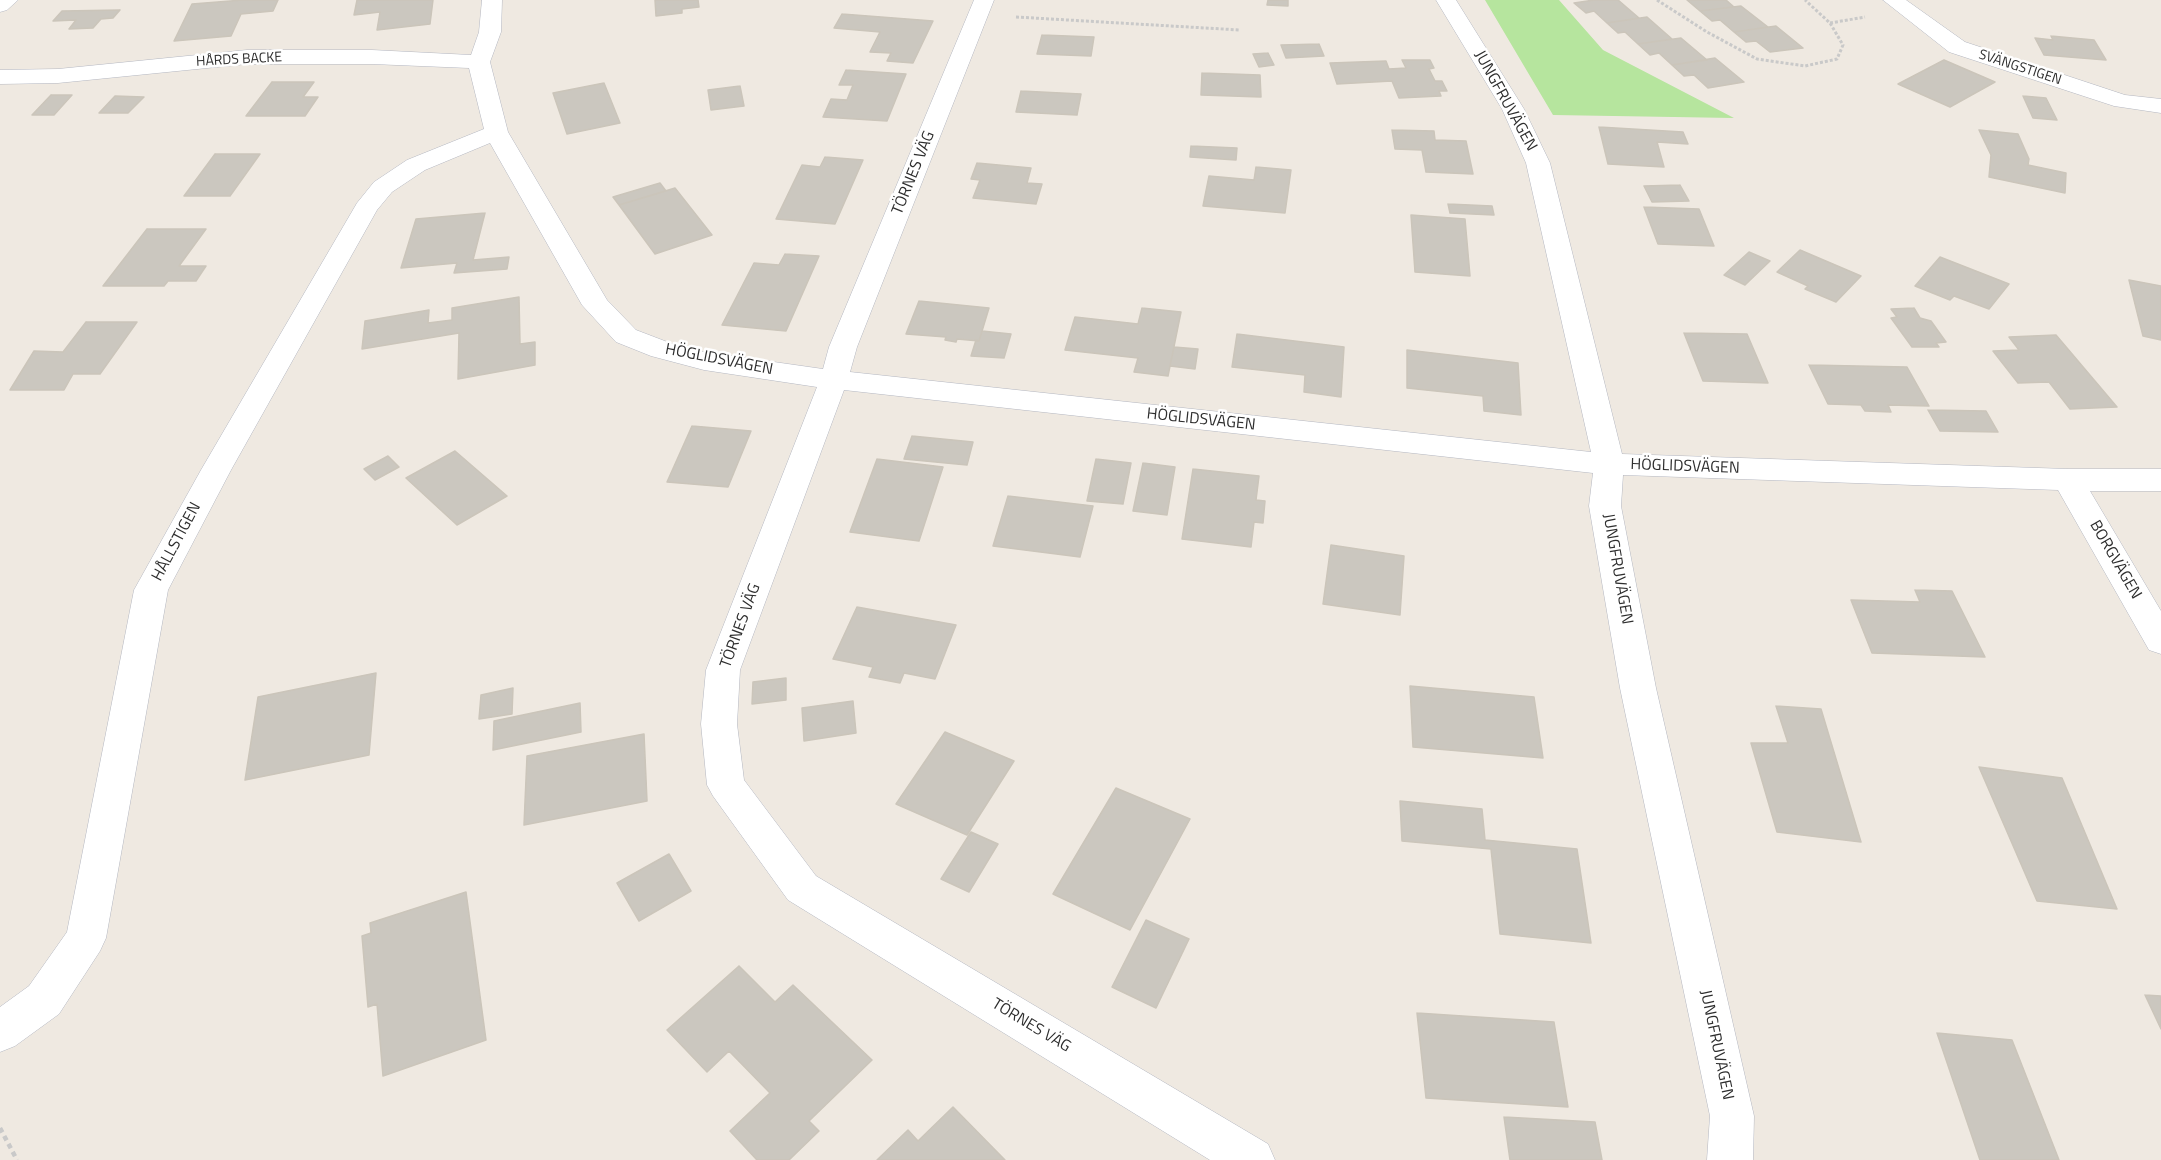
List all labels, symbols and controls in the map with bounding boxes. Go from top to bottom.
street label: JUNGFRUVÄGEN [1469,47,1541,155]
street label: SVÄNGSTIGEN [1977,47,2063,89]
street label: HÅRDS BACKE [196,49,282,71]
street label: TÖRNES VÄG [889,128,939,218]
street label: HÖGLIDSVÄGEN [663,340,775,380]
street label: HÖGLIDSVÄGEN [1146,405,1256,435]
street label: HÖGLIDSVÄGEN [1630,455,1740,479]
street label: HÅLLSTIGEN [148,499,206,585]
street label: JUNGFRUVÄGEN [1598,512,1636,626]
street label: BORGVÄGEN [2085,517,2145,603]
street label: TÖRNES VÄG [717,581,765,671]
street label: JUNGFRUVÄGEN [1695,988,1737,1102]
street label: TÖRNES VÄG [988,995,1074,1057]

